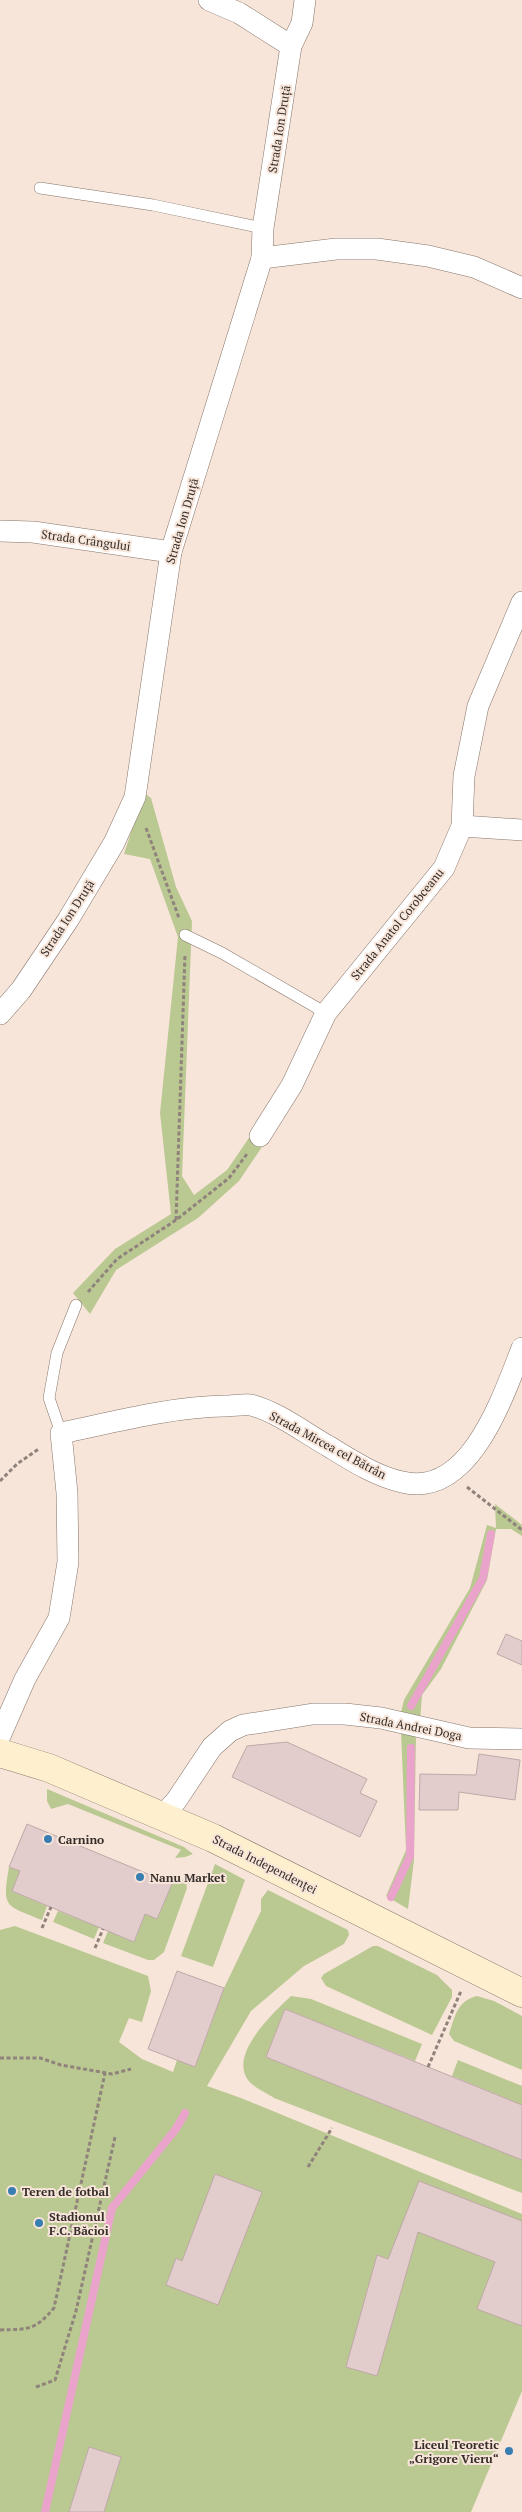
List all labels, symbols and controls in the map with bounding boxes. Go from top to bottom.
street label: Strada Ion Druță [265,84,294,174]
street label: Strada Ion Druță [163,476,202,566]
street label: Strada Crângului [40,526,132,554]
street label: Strada Anatol Corobceanu [347,865,447,983]
street label: Strada Ion Druță [37,877,98,960]
street label: Strada Mircea cel Bătrân [267,1408,389,1482]
street label: Strada Andrei Doga [359,1709,463,1743]
street label: Strada Independenței [210,1831,320,1898]
place label: Carnino [58,1832,104,1847]
marker: Carnino [42,1833,54,1845]
place label: Nanu Market [150,1870,225,1885]
marker: Nanu Market [134,1871,146,1883]
place label: Teren de fotbal [22,2184,109,2199]
marker: Teren de fotbal [6,2185,18,2197]
place label: Stadionul F.C. Băcioi [49,2209,109,2238]
marker: Stadionul F.C. Băcioi [33,2217,45,2229]
place label: Liceul Teoretic „Grigore Vieru“ [409,2437,499,2466]
marker: Liceul Teoretic „Grigore Vieru“ [503,2445,515,2457]

